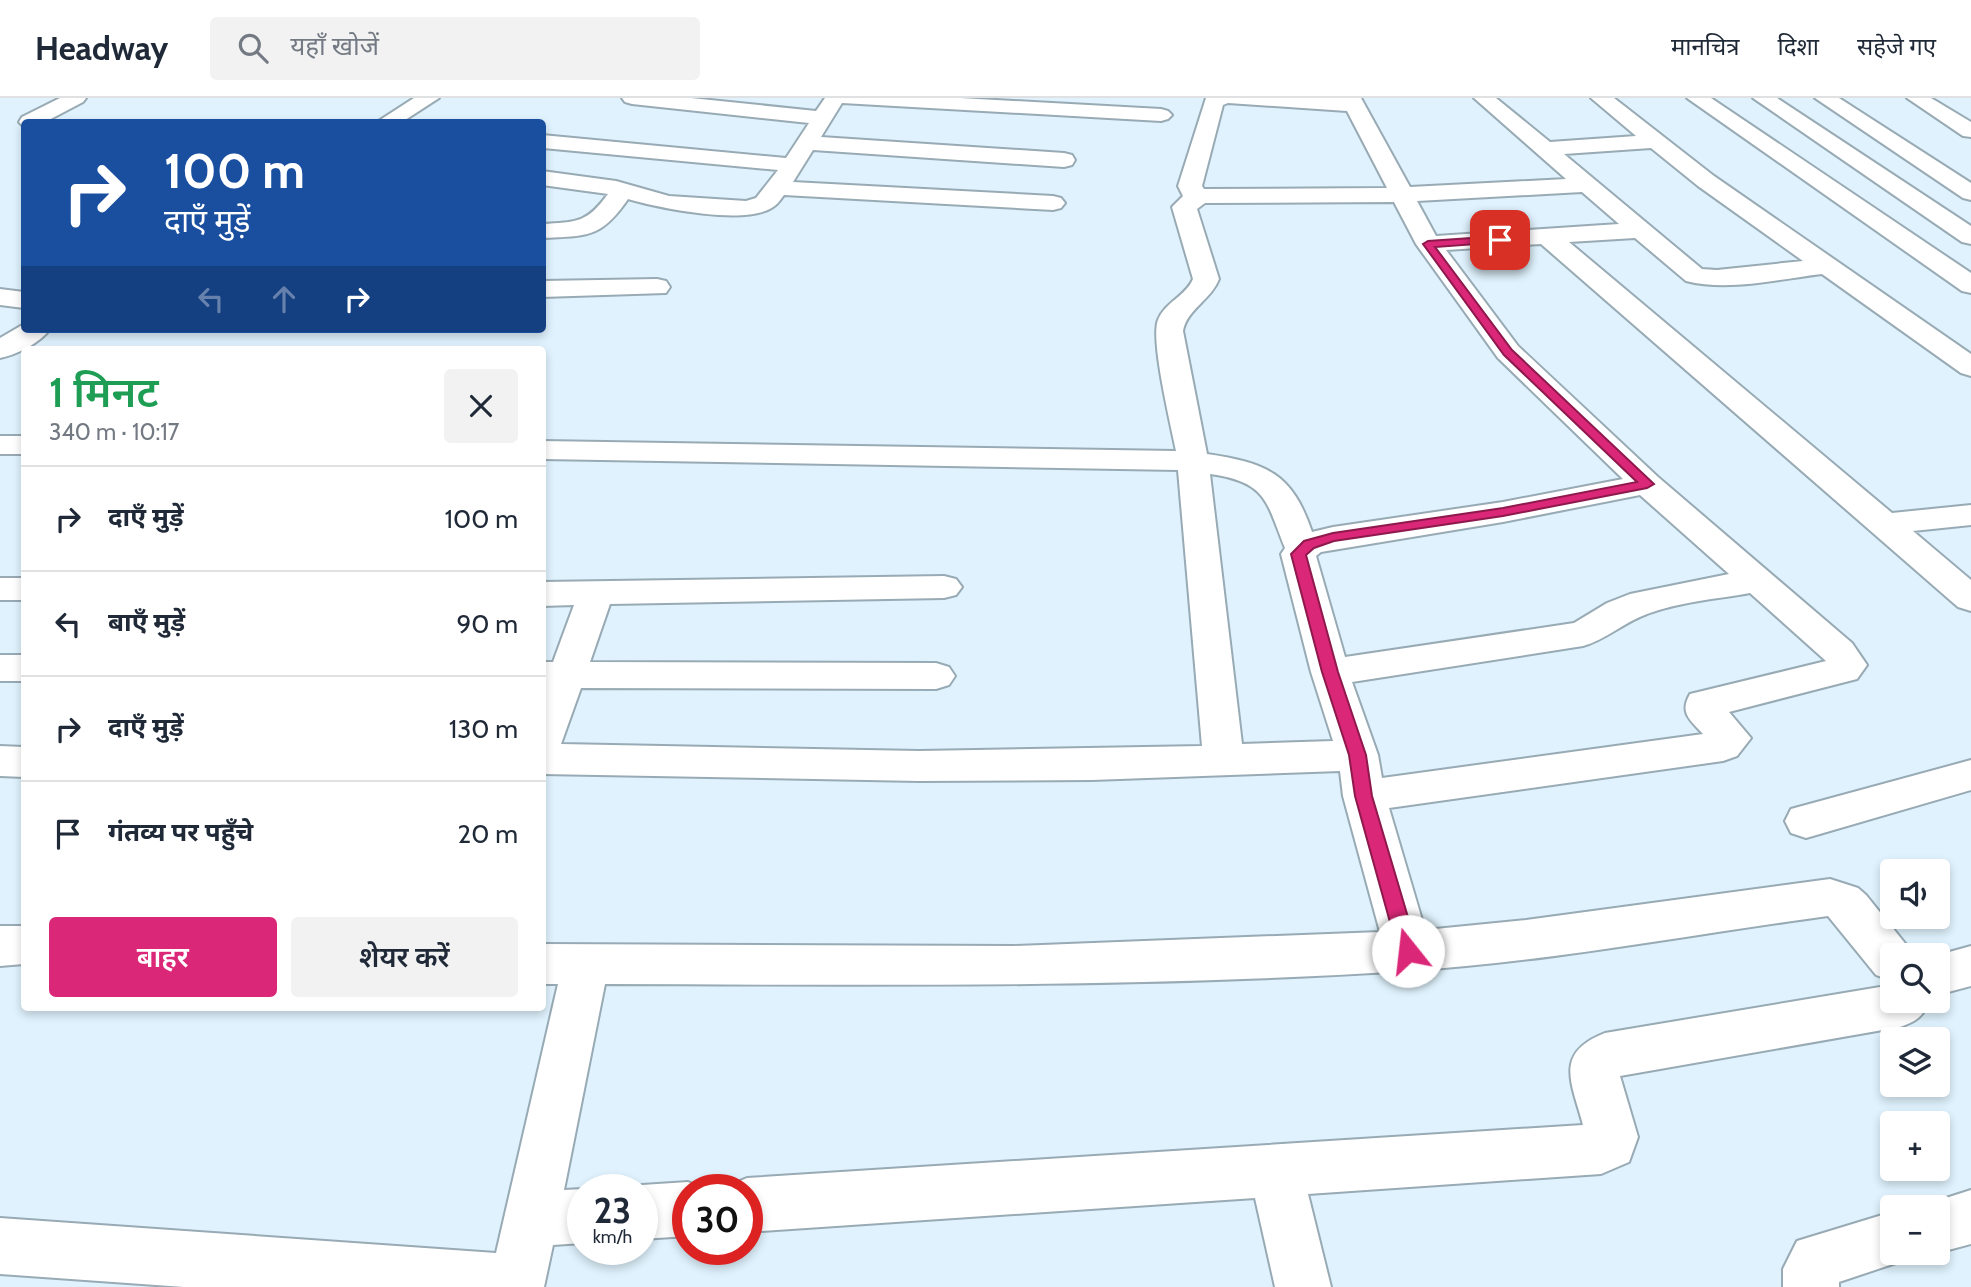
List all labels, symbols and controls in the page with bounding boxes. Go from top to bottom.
search box [210,17,700,80]
text: Headway [35,28,168,68]
icon: search [234,29,272,67]
text: यहाँ खोजें [290,30,379,62]
text: मानचित्र [1671,32,1740,61]
text: दिशा [1778,32,1819,61]
text: सहेजे गए [1857,32,1936,61]
text: 100 m [164,141,305,200]
icon: right [49,147,140,238]
text: दाएँ मुड़ें [164,201,250,240]
pin [1470,210,1530,270]
icon: arrive [1481,221,1519,259]
icon: left [192,280,230,318]
icon: ahead [265,280,303,318]
icon: right [338,280,376,318]
text: 1 मिनट [49,366,159,418]
button: close [444,369,518,443]
text: 340 m · 10:17 [49,418,179,446]
icon: right [49,500,87,538]
text: दाएँ मुड़ें [108,501,184,533]
text: 100 m [445,503,518,535]
icon: left [49,605,87,643]
text: बाएँ मुड़ें [108,606,185,638]
text: 90 m [456,608,518,640]
icon: right [49,710,87,748]
text: दाएँ मुड़ें [108,711,184,743]
text: 130 m [449,713,518,745]
icon: arrive [49,815,87,853]
text: गंतव्य पर पहुँचे [108,816,253,848]
text: 20 m [458,818,518,850]
map controls [1880,859,1950,1265]
button: sound [1880,859,1950,929]
position arrow [1371,914,1445,988]
button: बाहर [49,917,277,997]
button: शेयर करें [291,917,518,997]
button: search [1880,943,1950,1013]
button: layers [1880,1027,1950,1097]
button: + [1880,1111,1950,1181]
speed limit sign: 30 [672,1174,763,1265]
text: 23 [594,1189,631,1232]
button: − [1880,1195,1950,1265]
text: km/h [593,1226,632,1248]

